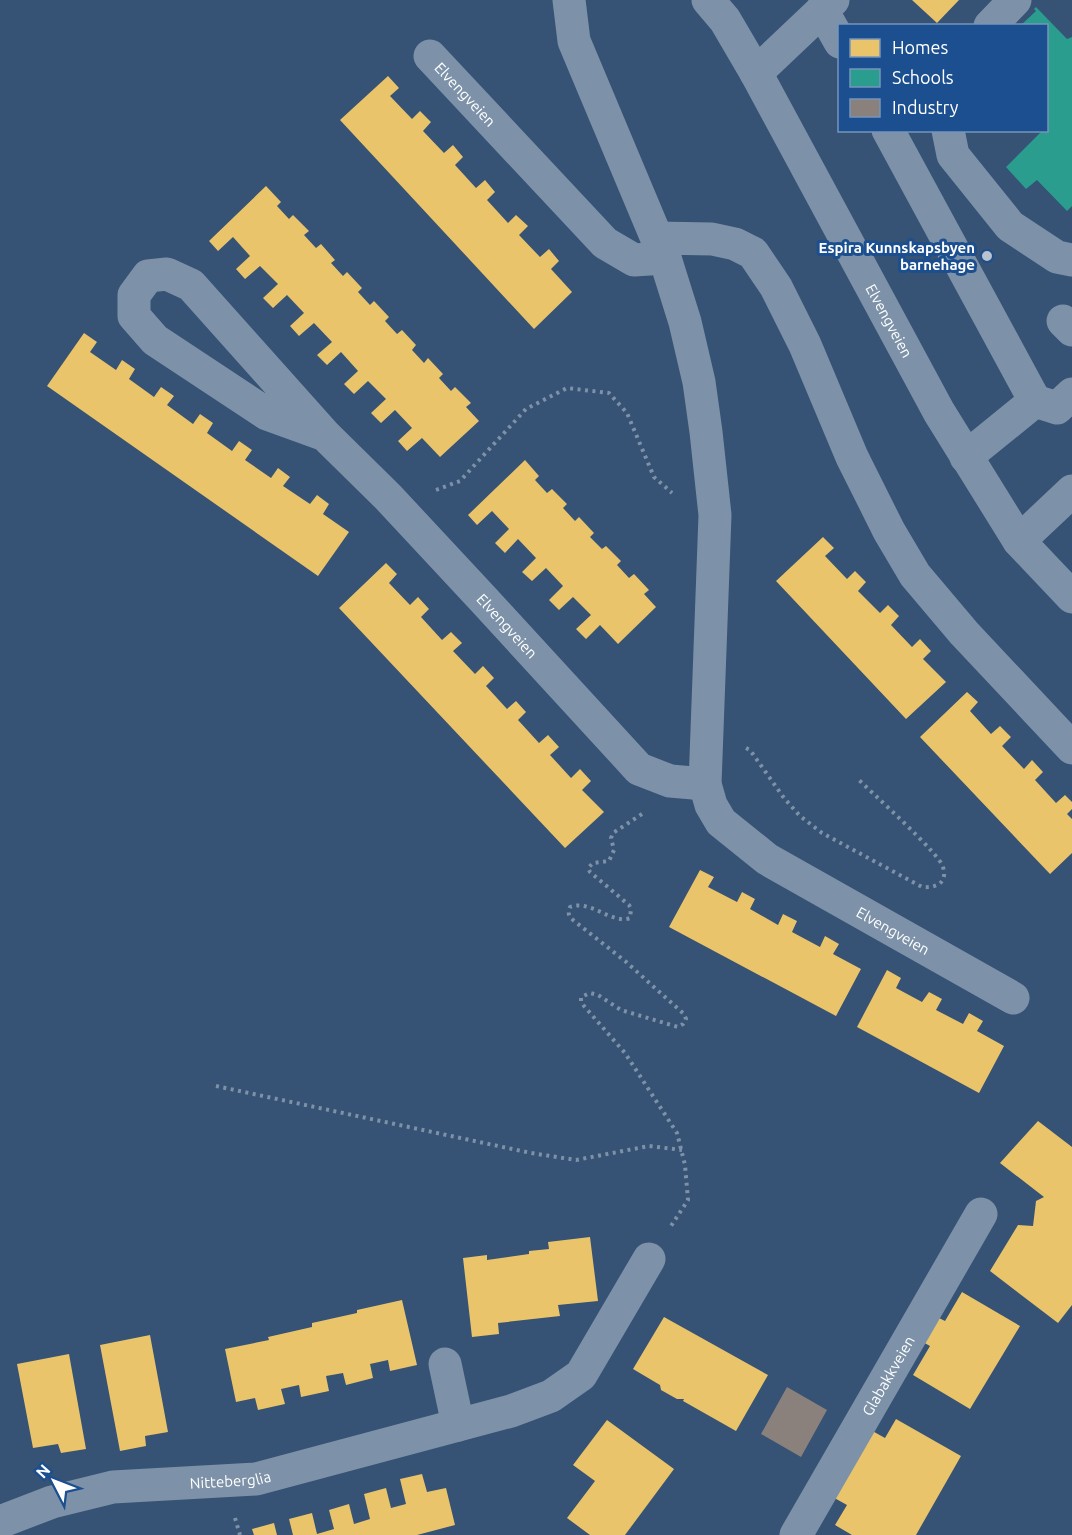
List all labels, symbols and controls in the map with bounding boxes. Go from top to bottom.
legend [838,24,1048,132]
text: Homes [892,37,949,57]
street label: Elvengveien [432,59,499,129]
text: Schools [892,67,954,87]
text: Industry [892,97,959,117]
place label: Espira Kunnskapsbyen barnehage [819,239,975,273]
marker: Espira Kunnskapsbyen barnehage [980,249,994,263]
street label: Elvengveien [863,281,916,360]
street label: Elvengveien [474,590,541,661]
street label: Elvengveien [854,903,933,958]
street label: Glabakkveien [858,1333,918,1419]
north arrow [24,1451,84,1511]
text: N [32,1461,54,1481]
street label: Nitteberglia [189,1467,272,1491]

